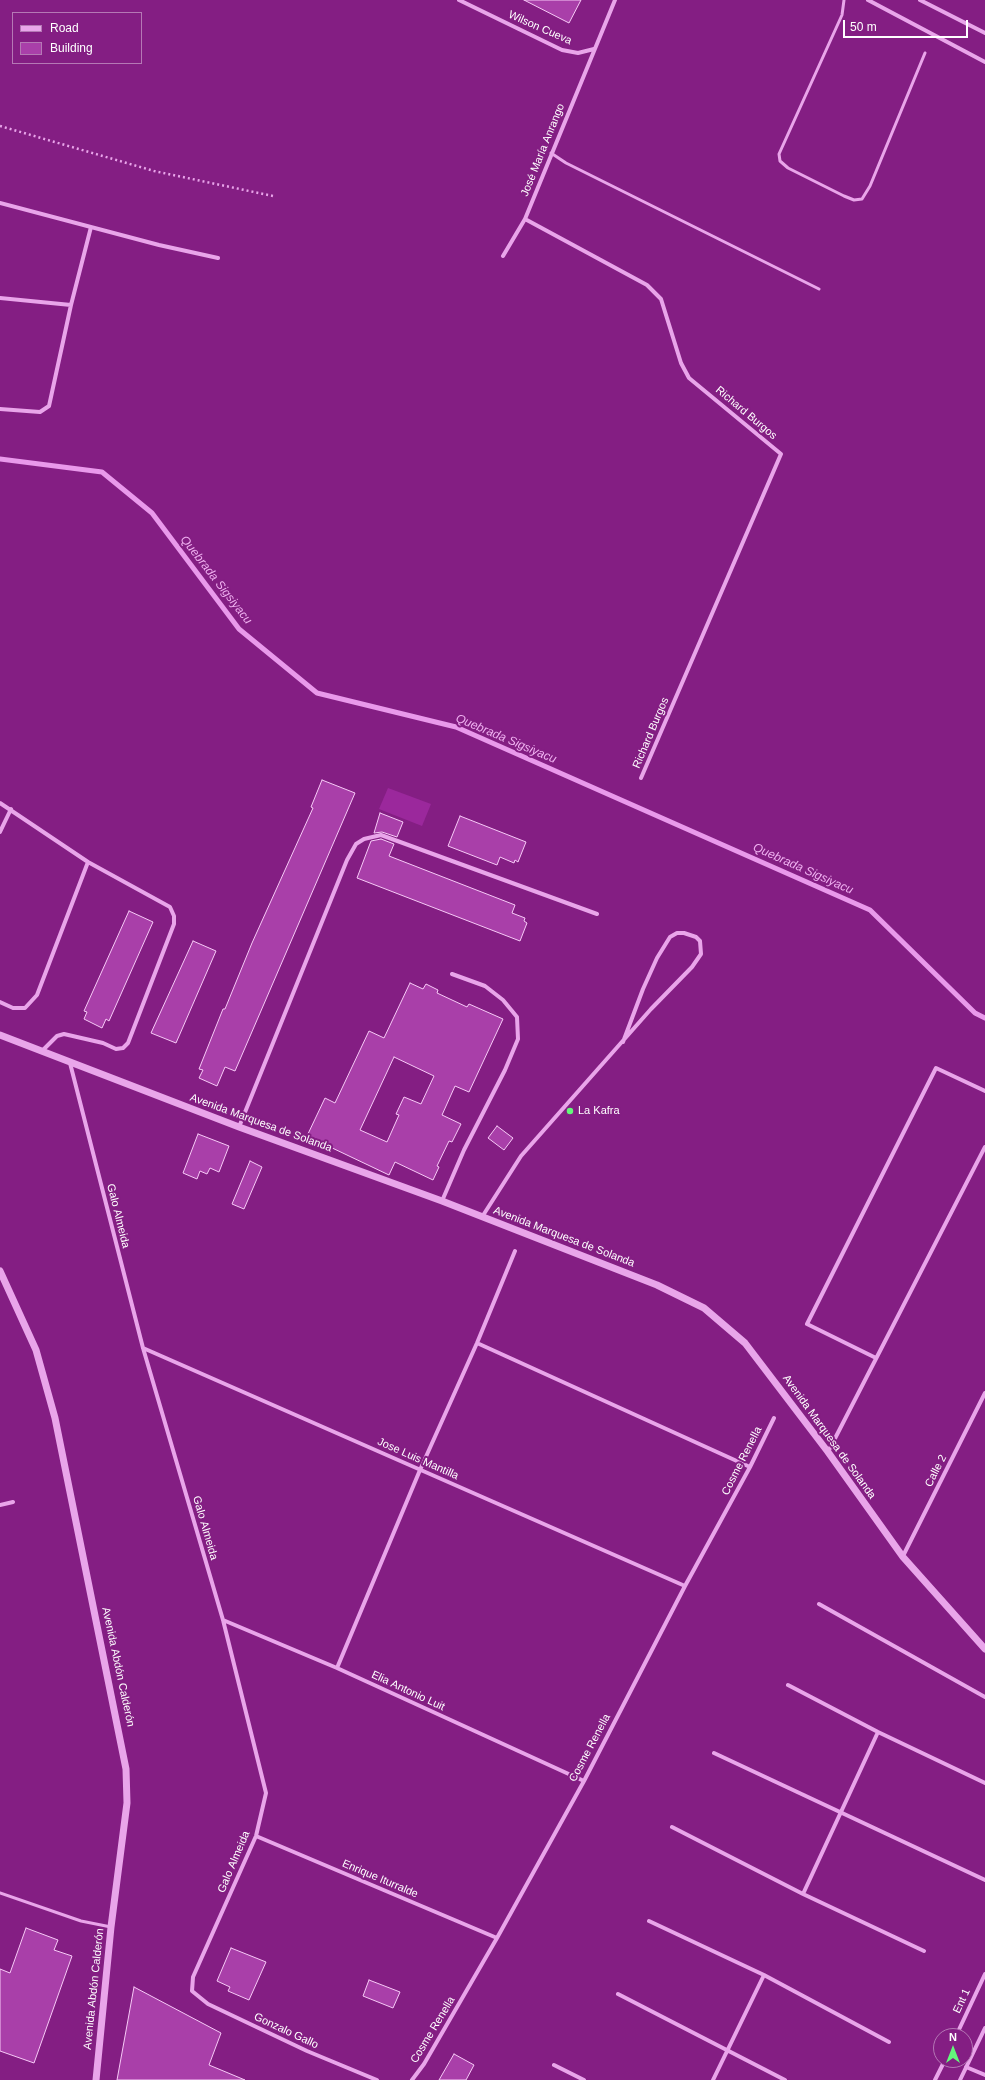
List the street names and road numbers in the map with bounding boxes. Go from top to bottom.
street label: Wilson Cueva [506,8,574,48]
street label: José María Anrango [518,102,568,198]
street label: Richard Burgos [713,384,779,442]
street label: Richard Burgos [630,696,672,770]
street label: Avenida Marquesa de Solanda [188,1091,334,1155]
street label: Galo Almeida [104,1182,132,1250]
street label: Avenida Marquesa de Solanda [492,1204,636,1270]
street label: Avenida Marquesa de Solanda [780,1372,878,1502]
street label: Cosme Renella [719,1425,765,1497]
street label: Jose Luis Mantilla [375,1435,461,1483]
street label: Calle 2 [922,1453,950,1489]
street label: Galo Almeida [190,1494,220,1562]
street label: Avenida Abdón Calderón [99,1606,137,1728]
street label: Elia Antonio Luit [369,1668,447,1714]
street label: Cosme Renella [567,1712,613,1784]
street label: Galo Almeida [215,1829,253,1895]
street label: Enrique Iturralde [340,1857,420,1901]
street label: Avenida Abdón Calderón [81,1928,107,2050]
street label: Ent 1 [951,1987,973,2015]
street label: Cosme Renella [408,1994,458,2066]
street label: Gonzalo Gallo [252,2010,320,2052]

